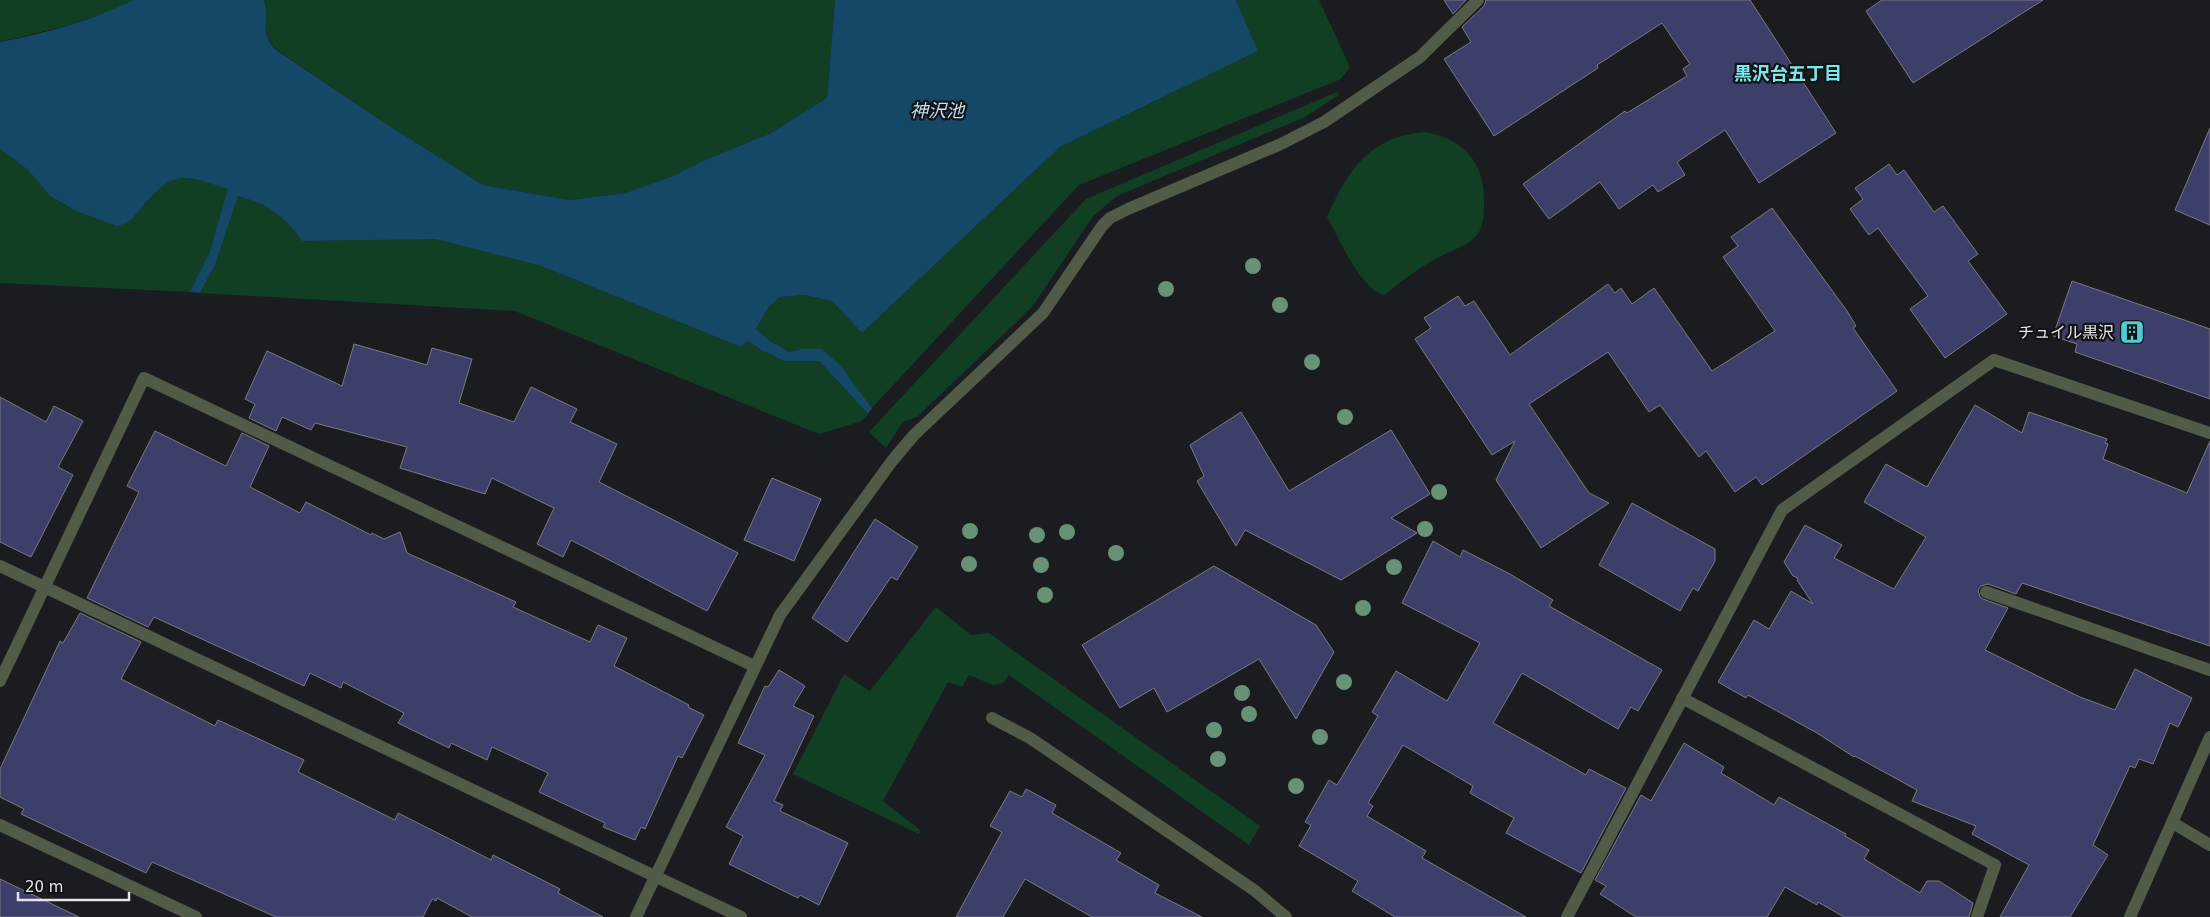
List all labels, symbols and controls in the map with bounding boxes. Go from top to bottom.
district label: 黒沢台五丁目 [1734,63,1842,84]
water label: 神沢池 [910,100,966,121]
building icon: チュイル黒沢 [2119,319,2145,345]
place label: チュイル黒沢 [2018,323,2114,342]
scale bar [18,870,129,902]
text: 20 m [25,878,63,896]

